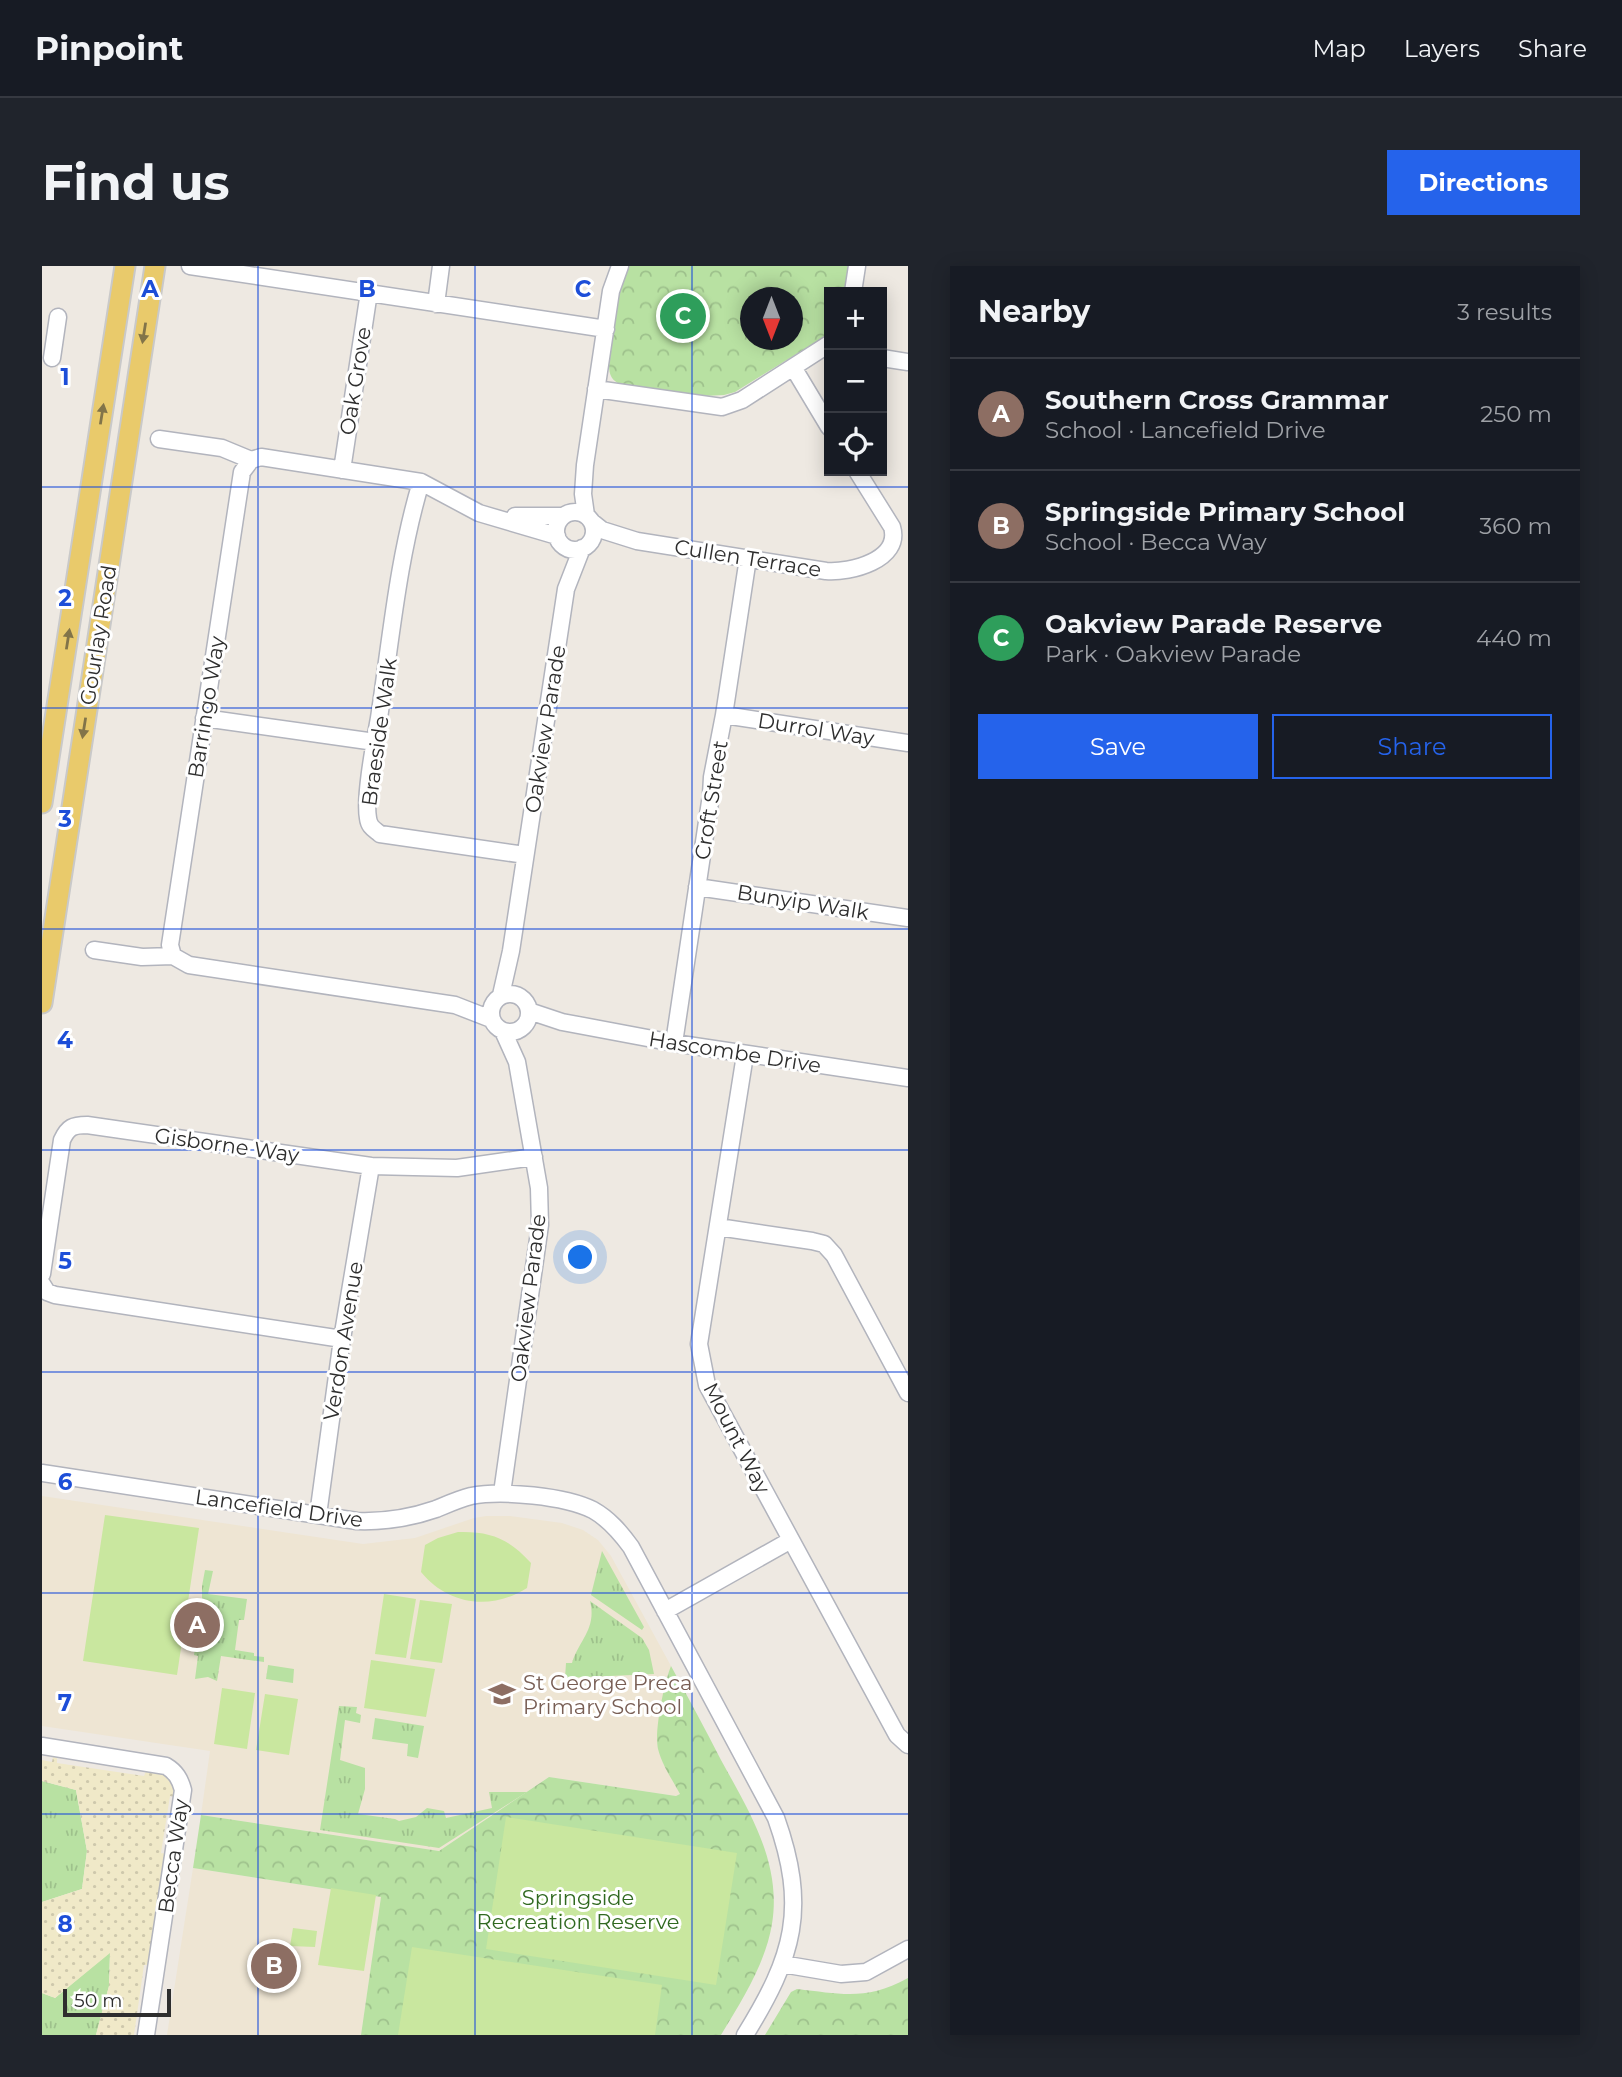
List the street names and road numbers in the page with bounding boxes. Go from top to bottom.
street label: Oak Grove [334,325,376,437]
street label: Cullen Terrace [673,534,823,582]
street label: Gourlay Road [75,563,121,707]
street label: Barringo Way [182,634,230,780]
street label: Oakview Parade [519,643,571,815]
street label: Braeside Walk [356,656,402,808]
street label: Durrol Way [756,707,877,751]
street label: Croft Street [689,738,733,862]
street label: Bunyip Walk [735,879,871,925]
street label: Hascombe Drive [647,1026,823,1078]
street label: Gisborne Way [153,1122,302,1168]
street label: Oakview Parade [505,1212,551,1384]
street label: Verdon Avenue [318,1260,368,1422]
street label: Mount Way [698,1378,776,1498]
street label: Lancefield Drive [194,1484,364,1532]
street label: Becca Way [153,1797,193,1915]

